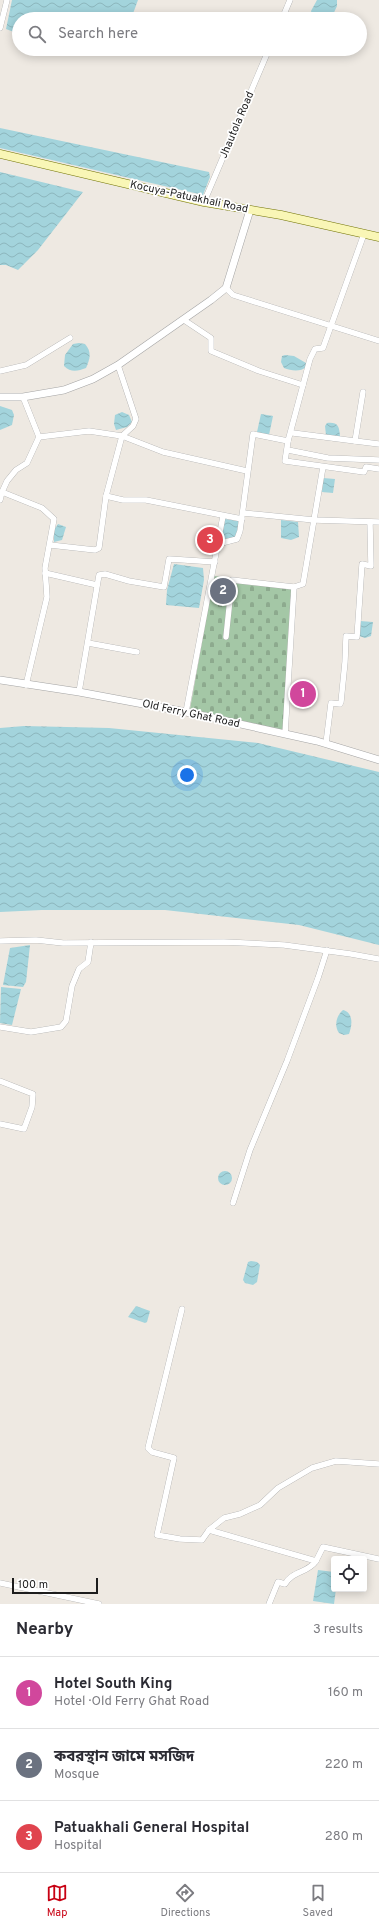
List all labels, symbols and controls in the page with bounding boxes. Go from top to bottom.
search box [12,12,367,56]
icon: search [26,23,48,45]
text: Search here [58,25,138,44]
street label: Jhautola Road [217,90,257,160]
street label: Kocuya-Patuakhali Road [129,178,249,216]
pin: 3 [197,525,223,555]
pin: 2 [210,576,236,606]
pin: 1 [290,679,316,709]
street label: Old Ferry Ghat Road [141,697,241,731]
your location [177,765,197,785]
map controls [331,1556,367,1592]
button: locate [331,1556,367,1592]
scale bar [12,1576,98,1595]
text: 100 m [18,1578,48,1592]
text: Nearby [16,1619,73,1641]
text: 3 results [313,1622,363,1638]
text: Hotel South King [54,1675,172,1694]
text: 1 [26,1685,32,1701]
text: 160 m [328,1685,363,1701]
text: Hotel · Old Ferry Ghat Road [54,1694,209,1710]
text: কবরস্থান জামে মসজিদ [54,1748,194,1767]
text: 2 [25,1757,33,1773]
text: 220 m [325,1757,363,1773]
text: Mosque [54,1767,99,1783]
text: Patuakhali General Hospital [54,1819,249,1838]
text: 3 [25,1829,33,1845]
text: 280 m [325,1829,363,1845]
text: Hospital [54,1838,102,1854]
tab: Map [46,1882,68,1920]
tab: Directions [160,1882,210,1920]
tab: Saved [303,1882,333,1920]

